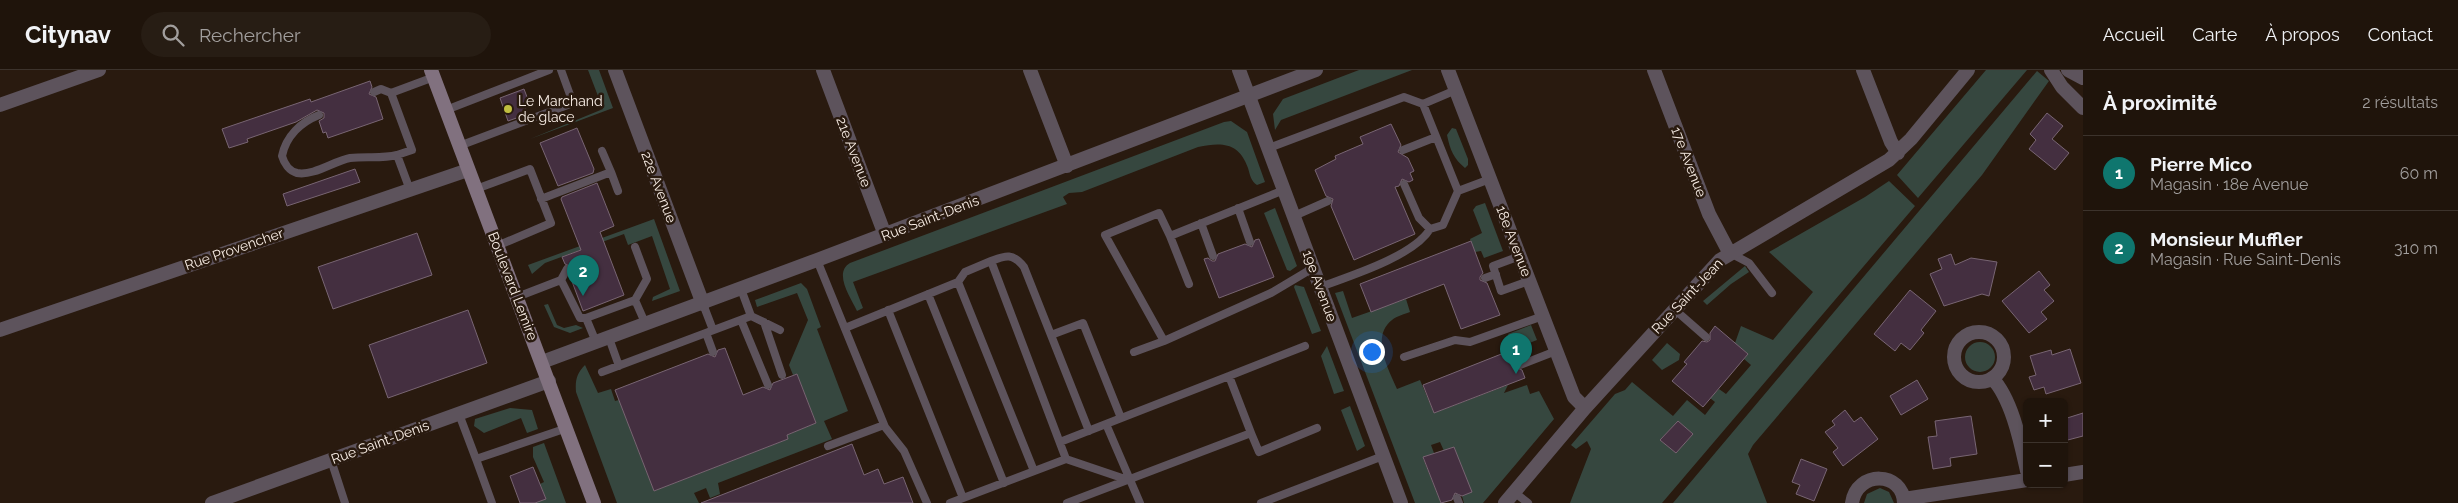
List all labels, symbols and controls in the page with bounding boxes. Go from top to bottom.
search box [141,12,491,57]
text: Citynav [25,20,111,49]
icon: search [159,21,187,49]
text: Rechercher [199,24,301,46]
text: Accueil [2103,24,2164,45]
text: Carte [2192,24,2237,45]
text: À propos [2265,24,2340,45]
text: Contact [2368,24,2433,45]
text: À proximité [2103,90,2217,115]
place label: Le Marchand de glace [518,93,603,125]
text: 2 résultats [2362,93,2438,112]
marker: Le Marchand de glace [502,103,514,115]
street label: 21e Avenue [833,115,875,189]
street label: 17e Avenue [1668,125,1710,199]
street label: 22e Avenue [638,149,680,225]
text: Pierre Mico [2150,153,2252,175]
text: 1 [2115,164,2123,183]
text: 60 m [2400,164,2438,183]
text: Magasin · 18e Avenue [2150,175,2308,194]
street label: Rue Saint-Denis [879,192,981,244]
street label: 18e Avenue [1493,203,1535,279]
street label: Rue Provencher [183,225,285,273]
text: Monsieur Muffler [2150,228,2303,250]
street label: Boulevard Lemire [485,230,541,342]
text: 2 [2114,239,2124,258]
text: 310 m [2394,239,2438,258]
street label: 19e Avenue [1300,248,1340,324]
text: Magasin · Rue Saint-Denis [2150,250,2341,269]
pin: 2 [567,255,599,296]
street label: Rue Saint-Jean [1648,255,1726,337]
pin: 1 [1500,333,1532,374]
your location [1359,339,1385,365]
map controls [2023,398,2068,488]
button: + [2023,398,2068,443]
street label: Rue Saint-Denis [329,417,431,467]
button: − [2023,443,2068,488]

